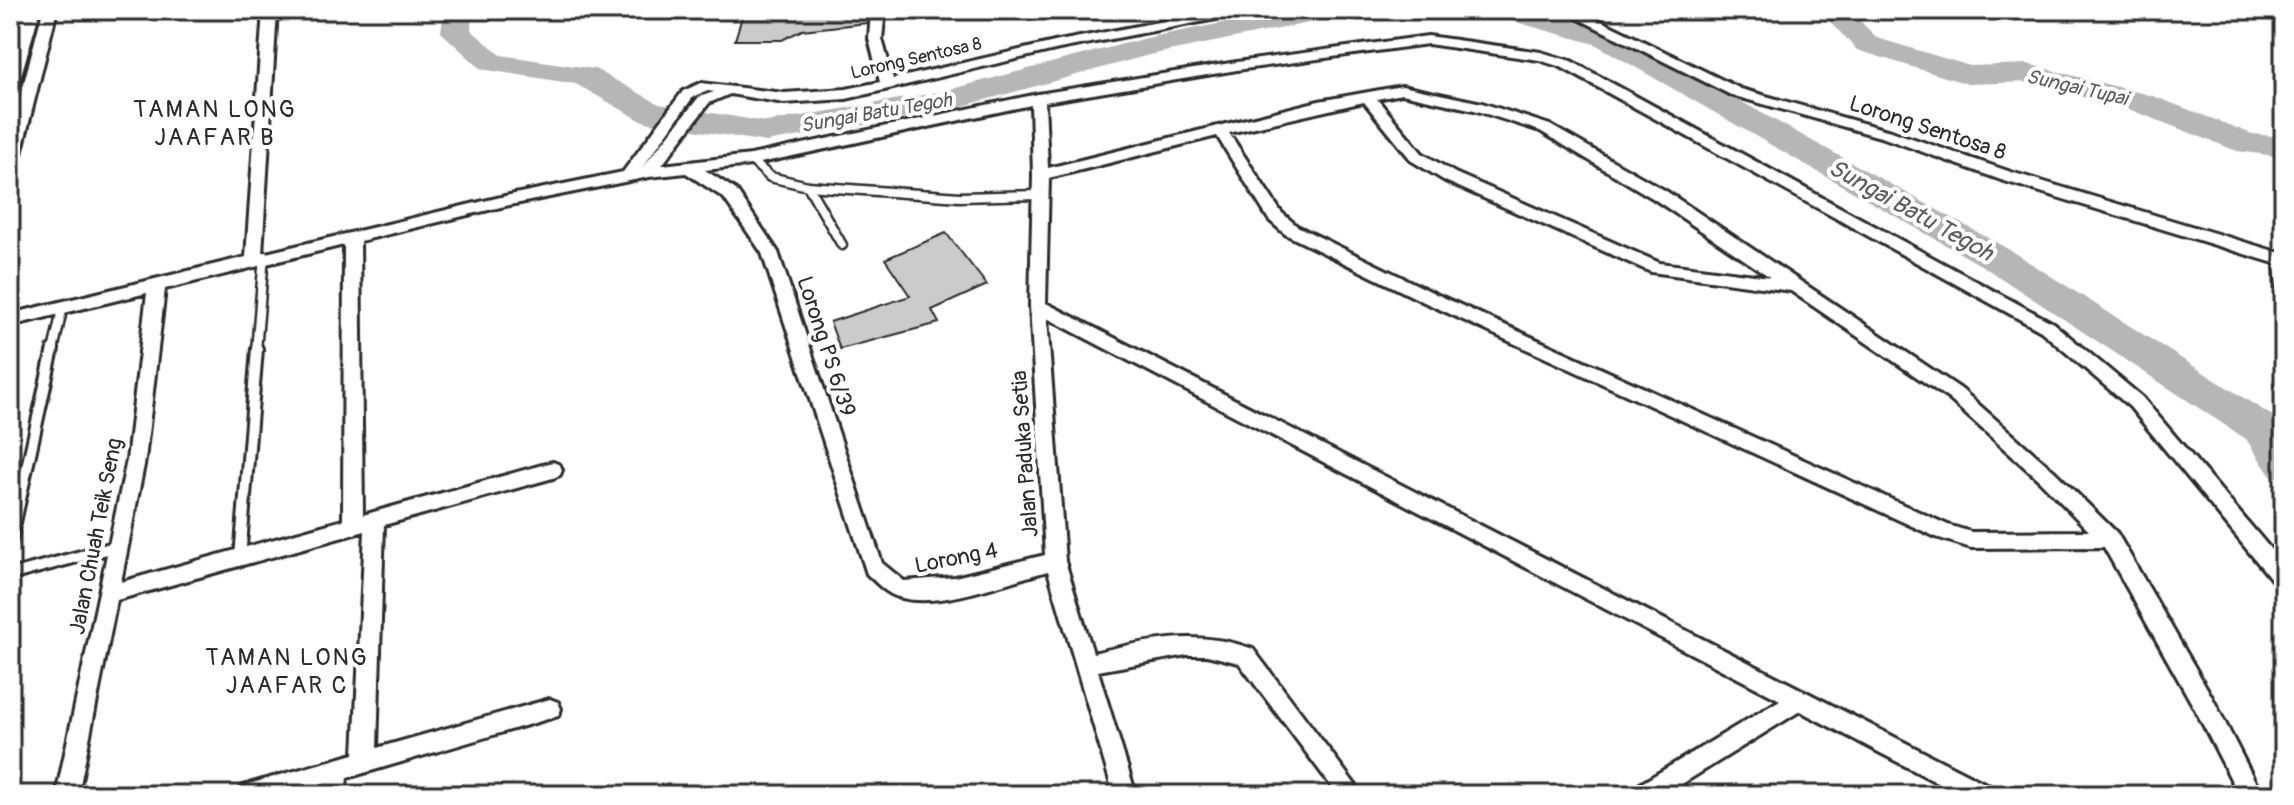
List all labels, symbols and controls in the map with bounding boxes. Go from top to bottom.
street label: Lorong Sentosa 8 [848,32,984,85]
water label: Sungai Tupai [2024,64,2133,112]
water label: Sungai Batu Tegoh [799,87,955,138]
street label: Lorong Sentosa 8 [1846,89,2010,167]
district label: TAMAN LONG JAAFAR B [133,95,297,152]
water label: Sungai Batu Tegoh [1824,153,1999,268]
street label: Lorong PS 6/39 [790,273,862,420]
street label: Jalan Paduka Setia [1005,370,1045,538]
street label: Jalan Chuah Teik Seng [63,436,129,637]
street label: Lorong 4 [912,536,1000,580]
district label: TAMAN LONG JAAFAR C [205,643,369,700]

